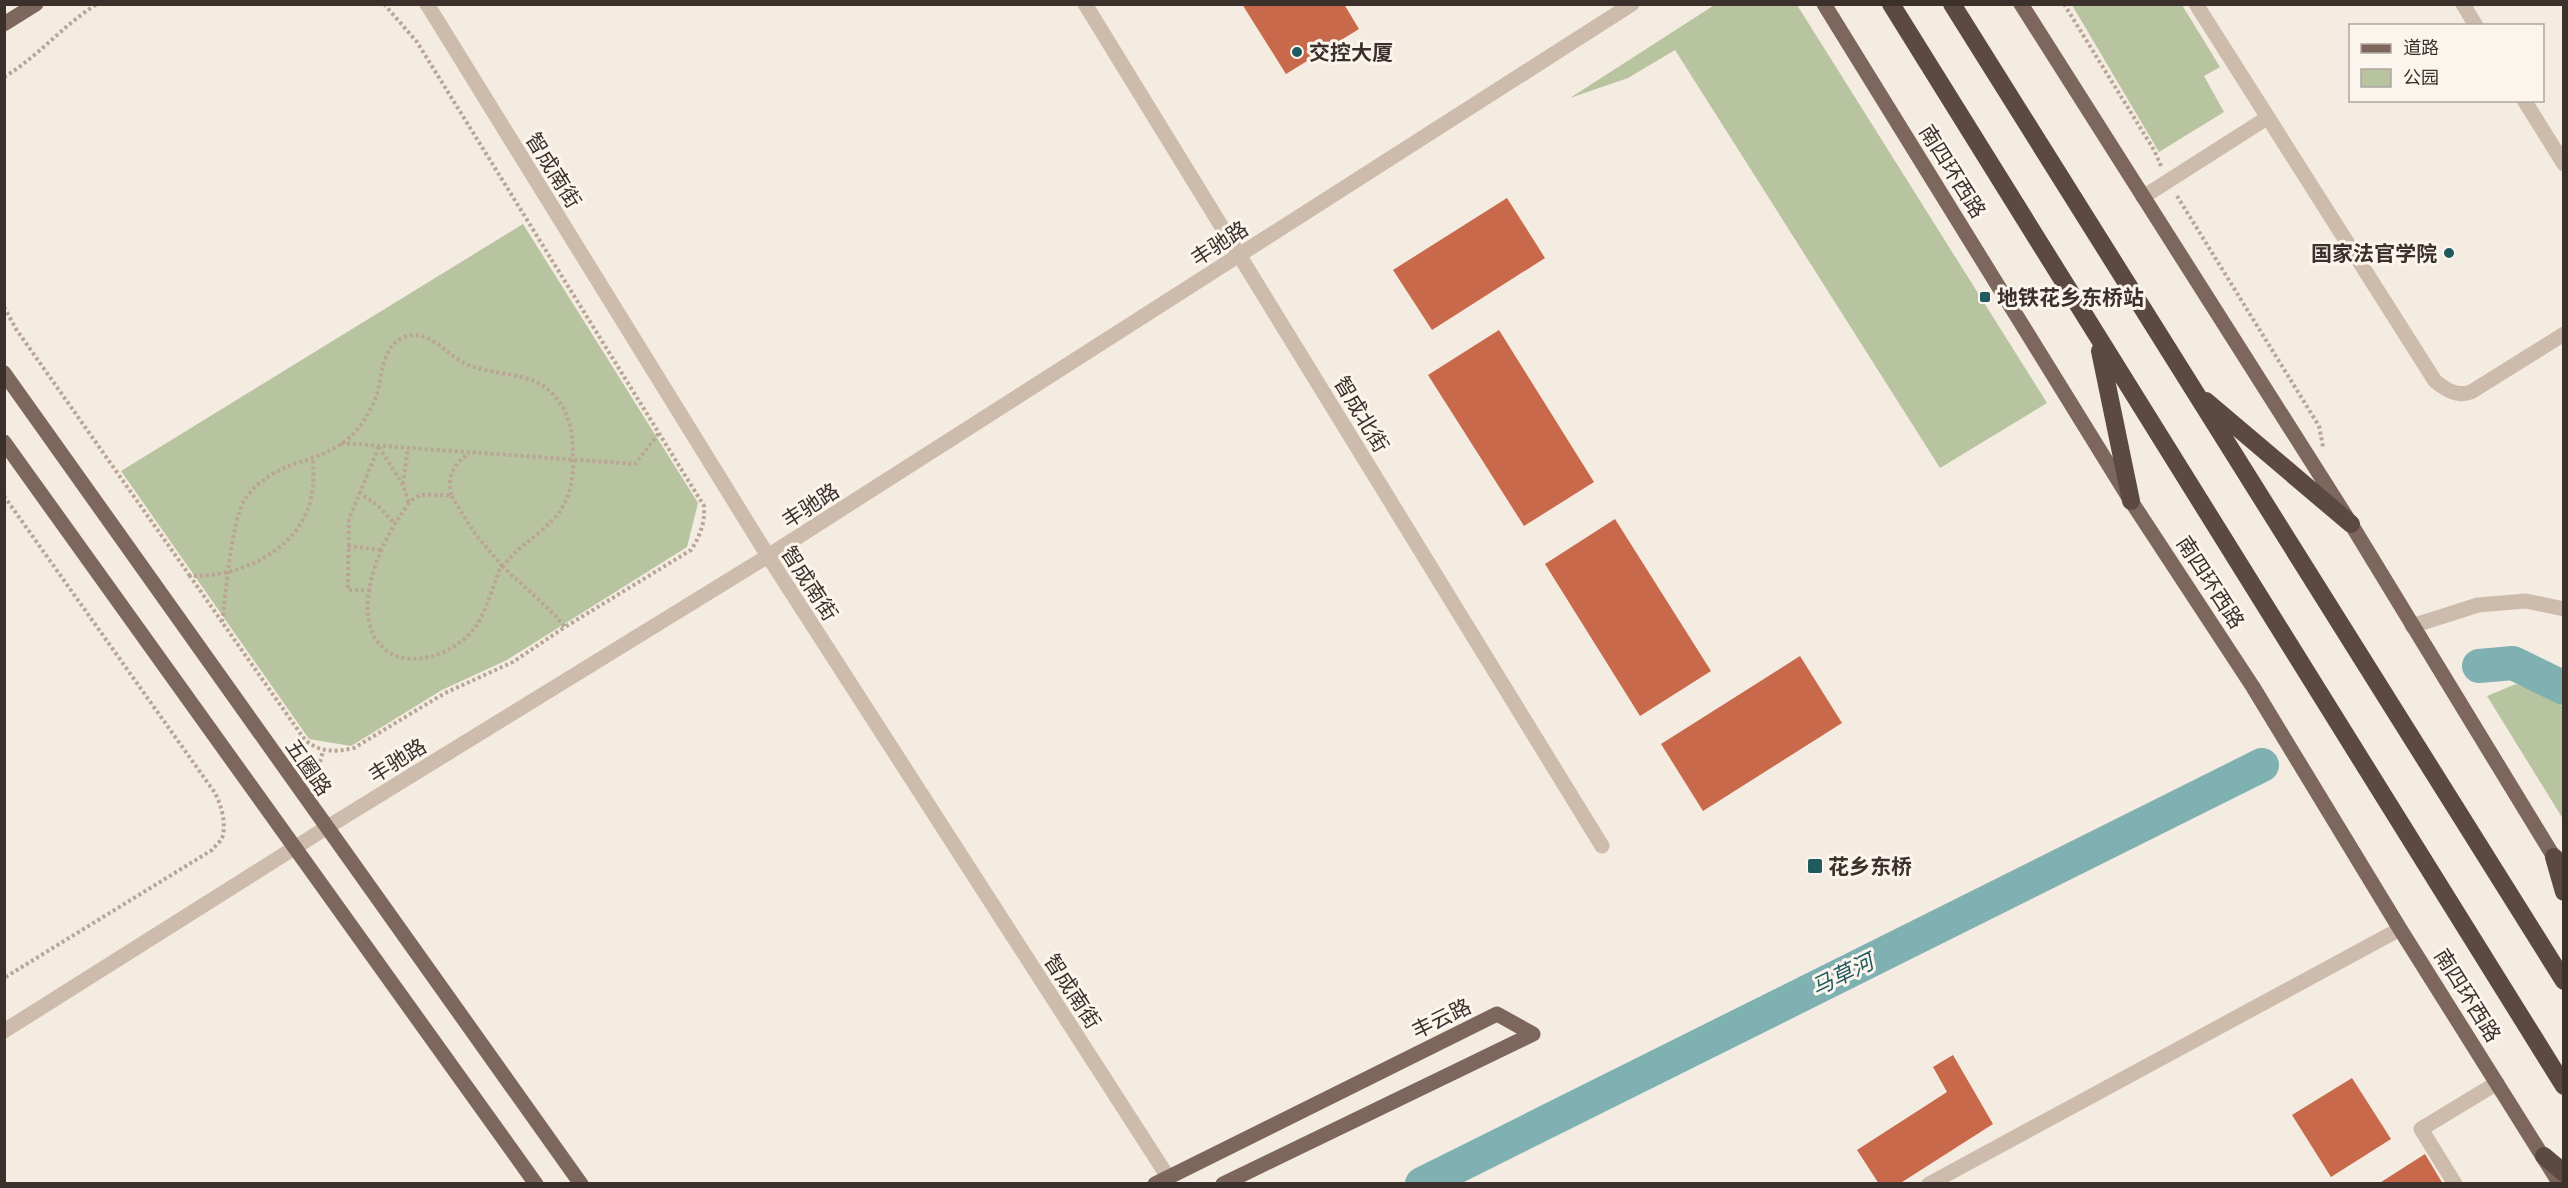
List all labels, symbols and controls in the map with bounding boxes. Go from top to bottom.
legend [2349,24,2544,102]
text: 道路 [2403,36,2439,58]
place label: 交控大厦 [1309,39,1393,65]
marker: 交控大厦 [1290,45,1304,59]
text: 公园 [2403,66,2439,88]
street label: 南四环西路 [1914,120,1992,222]
street label: 智成南街 [521,127,587,213]
street label: 丰驰路 [1186,215,1252,271]
place label: 国家法官学院 [2311,240,2437,266]
marker: 国家法官学院 [2442,246,2456,260]
place label: 地铁花乡东桥站 [1997,284,2144,310]
marker: 地铁花乡东桥站 [1978,290,1992,304]
street label: 智成北街 [1329,371,1395,457]
street label: 丰驰路 [777,477,843,533]
street label: 南四环西路 [2172,531,2250,633]
street label: 智成南街 [776,541,844,625]
street label: 丰驰路 [363,732,431,788]
street label: 五圈路 [280,734,338,800]
place label: 花乡东桥 [1828,853,1912,879]
marker: 花乡东桥 [1806,857,1824,875]
street label: 南四环西路 [2429,944,2507,1046]
water label: 马草河 [1806,946,1881,1001]
street label: 智成南街 [1039,949,1107,1033]
street label: 丰云路 [1407,993,1475,1043]

